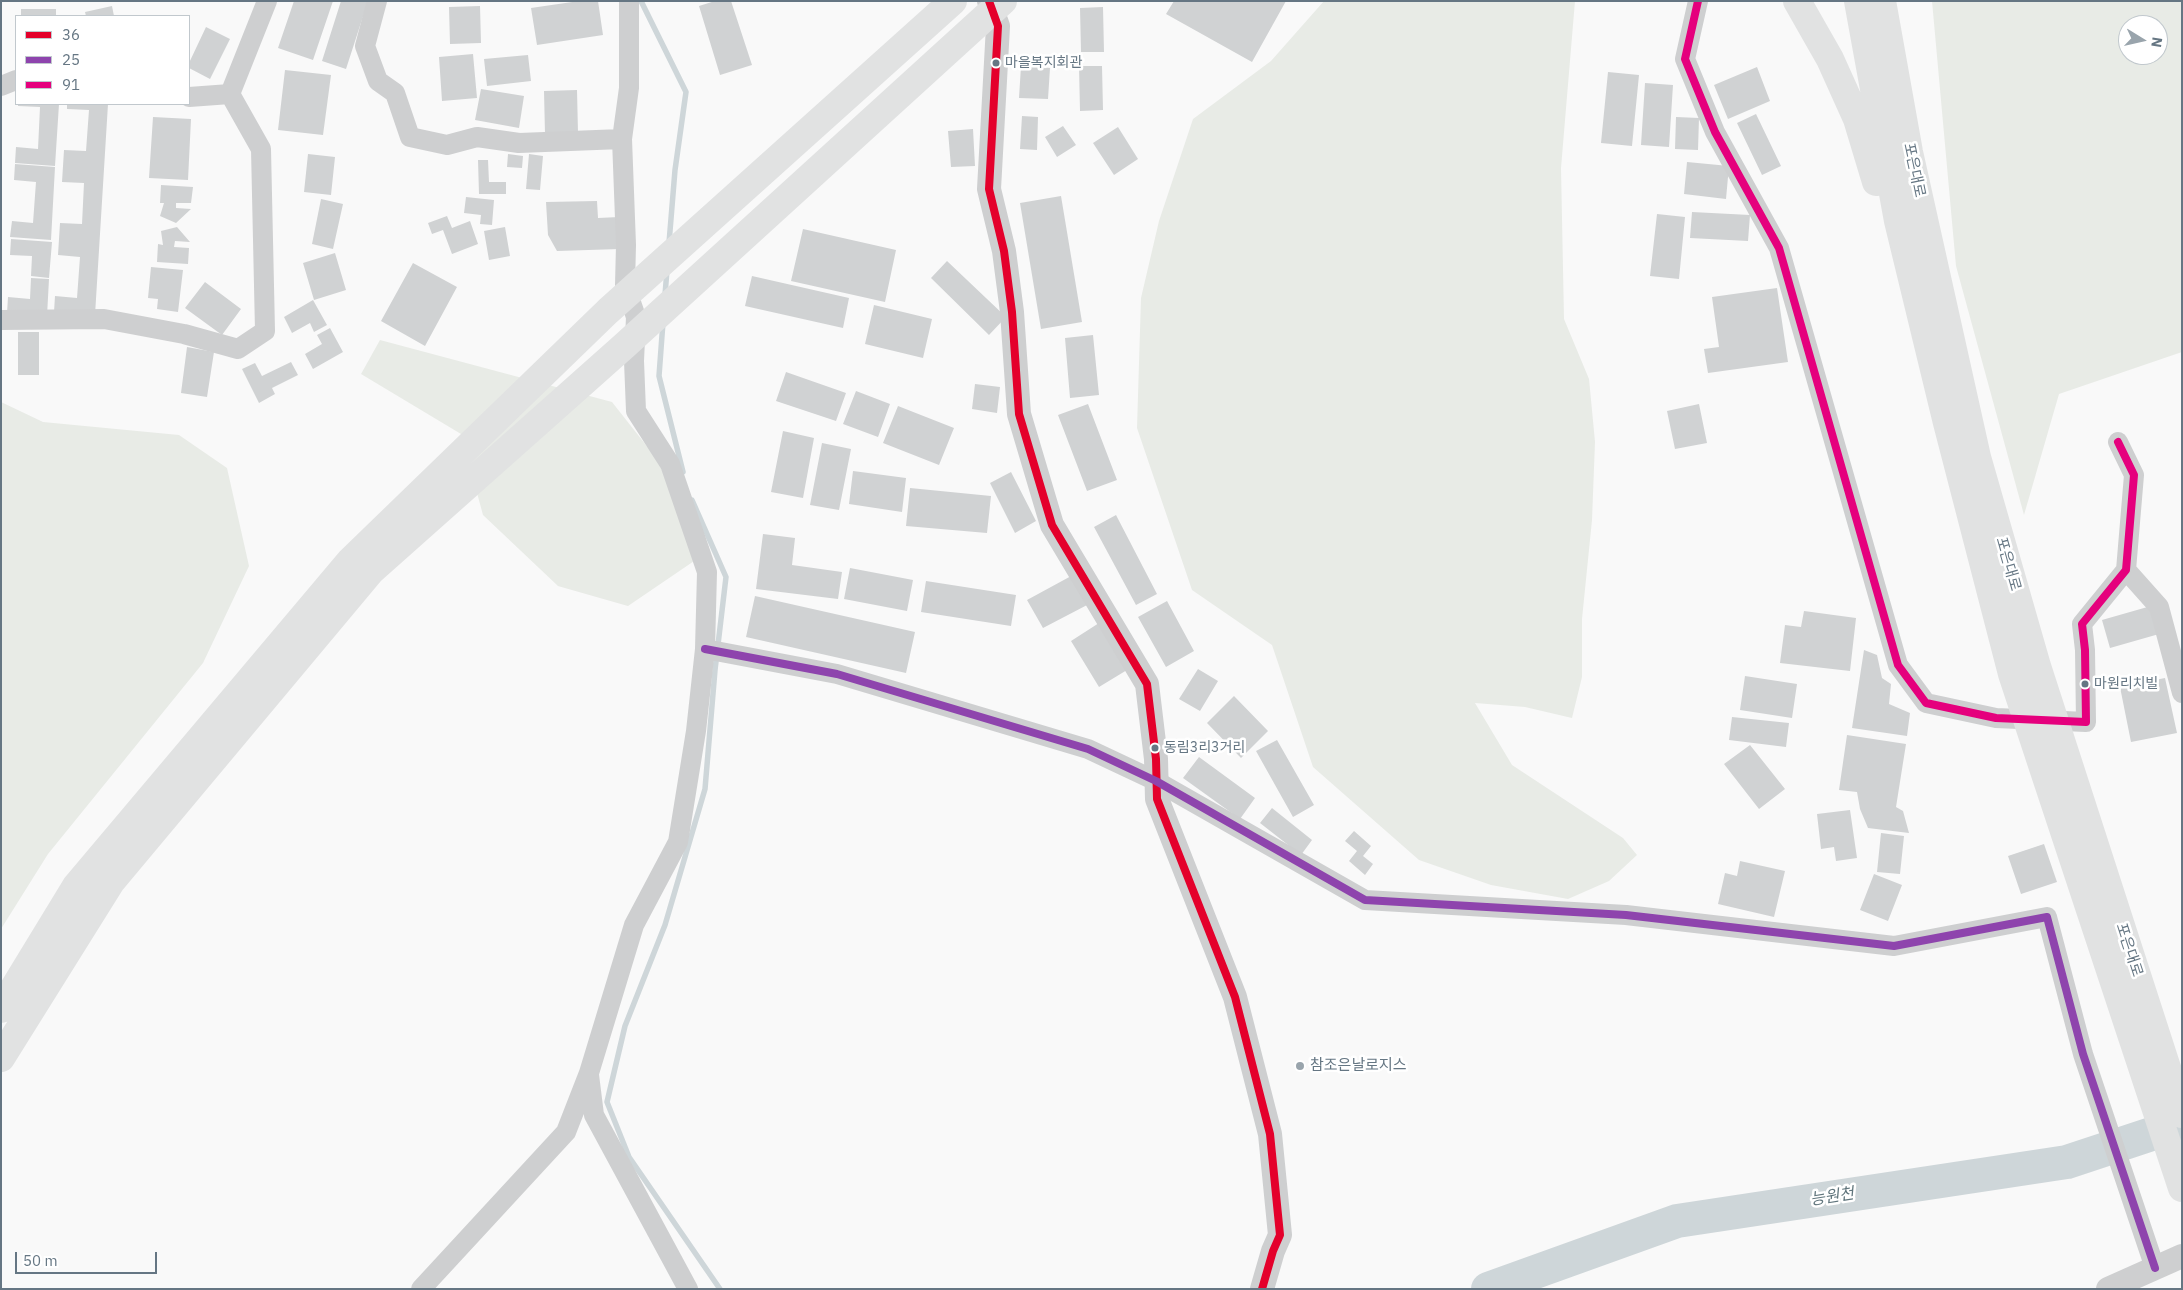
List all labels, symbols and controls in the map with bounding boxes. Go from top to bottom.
legend [15,15,190,105]
north arrow [2118,15,2168,65]
text: 36 [62,25,80,44]
text: N [2147,36,2167,49]
text: 25 [62,50,80,69]
place label: 마을복지회관 [1005,55,1082,71]
marker: 마을복지회관 [991,58,1001,68]
text: 91 [62,75,80,94]
street label: 포은대로 [1899,141,1929,199]
street label: 포은대로 [1992,535,2024,593]
place label: 마원리치빌 [2094,676,2158,692]
marker: 마원리치빌 [2080,679,2090,689]
place label: 동림3리3거리 [1164,740,1245,756]
marker: 동림3리3거리 [1150,743,1160,753]
street label: 포은대로 [2112,921,2146,979]
place label: 참조은날로지스 [1310,1057,1407,1075]
marker: 참조은날로지스 [1294,1060,1306,1072]
water label: 능원천 [1809,1184,1855,1210]
scale bar [18,1242,160,1274]
text: 50 m [23,1251,58,1270]

